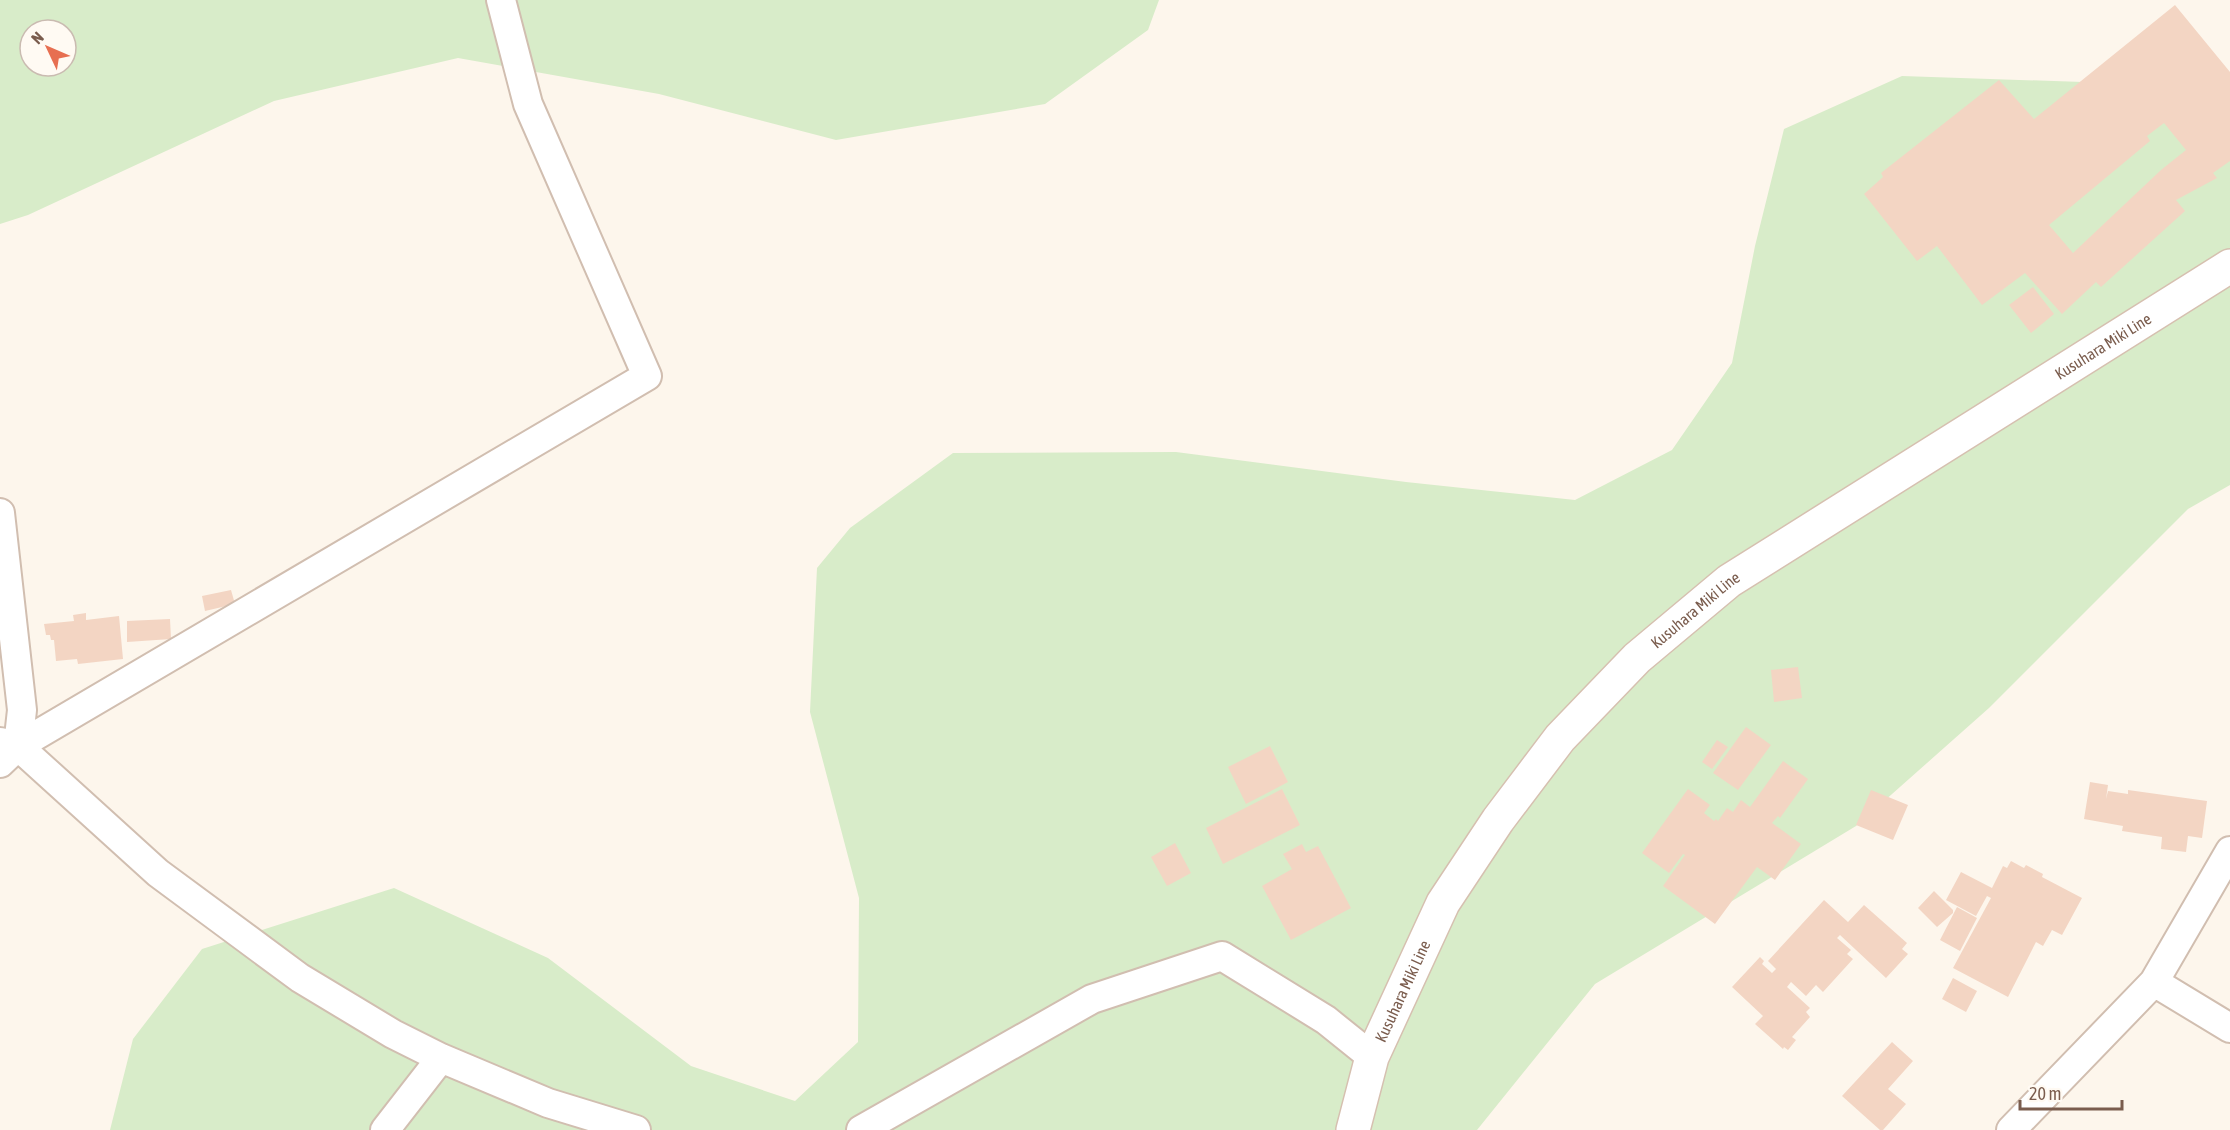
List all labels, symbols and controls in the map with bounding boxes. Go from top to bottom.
north arrow [18,18,78,78]
text: N [27,28,47,47]
street label: Kusuhara Miki Line [2052,309,2154,383]
street label: Kusuhara Miki Line [1647,568,1743,652]
street label: Kusuhara Miki Line [1371,937,1434,1045]
scale bar [2020,1073,2122,1111]
text: 20 m [2029,1083,2061,1104]

